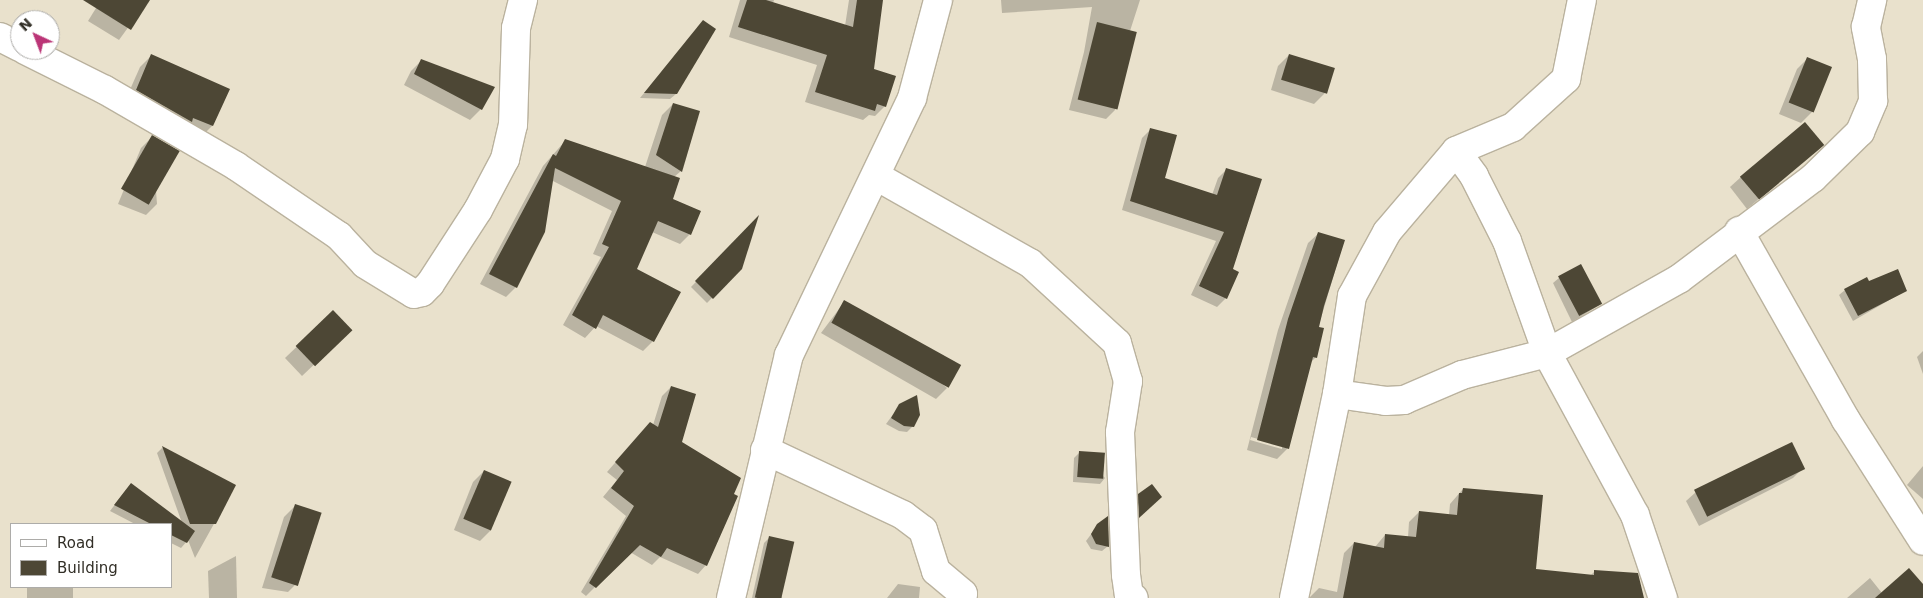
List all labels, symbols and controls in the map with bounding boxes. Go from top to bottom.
north arrow [10,10,60,60]
text: N [16,15,35,35]
legend [10,523,172,588]
text: Road [57,534,95,552]
text: Building [57,559,118,577]

